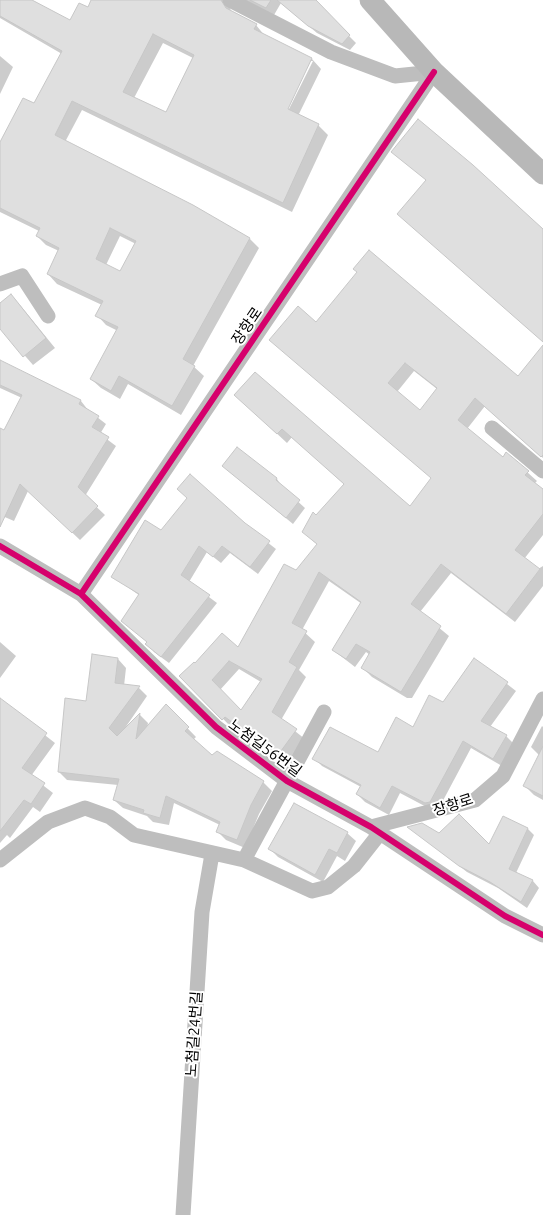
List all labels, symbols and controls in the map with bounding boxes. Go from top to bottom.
street label: 장항로 [228,304,266,348]
street label: 노첨길56번길 [225,715,305,781]
street label: 장항로 [431,790,475,820]
street label: 노첨길24번길 [182,991,206,1077]

